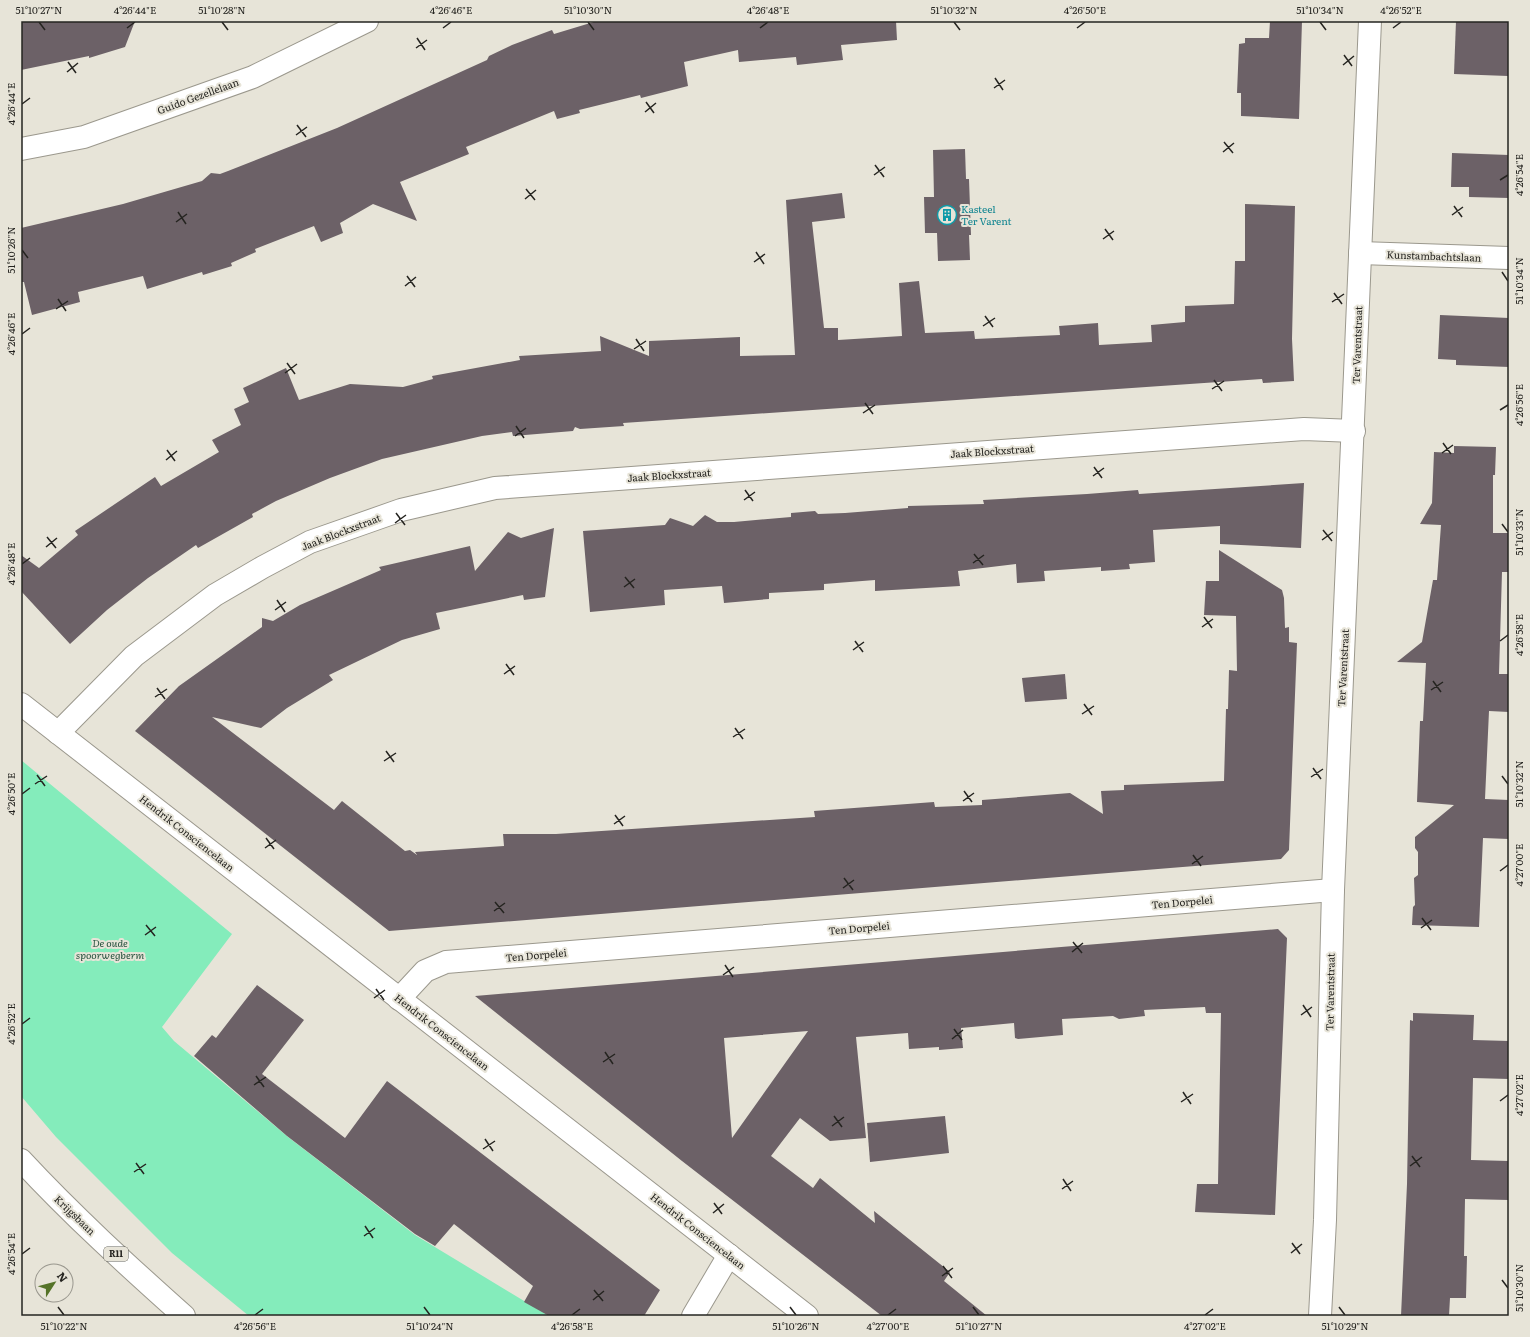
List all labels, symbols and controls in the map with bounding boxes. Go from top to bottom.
text: 51°10'27"N [16,2,62,17]
text: 4°26'44"E [114,2,156,17]
text: 51°10'28"N [198,2,246,17]
text: 4°26'46"E [430,2,472,17]
text: 51°10'30"N [564,2,612,17]
text: 4°26'48"E [747,2,789,17]
text: 51°10'32"N [930,2,978,17]
text: 4°26'50"E [1064,2,1106,17]
text: 51°10'34"N [1296,2,1344,17]
text: 4°26'52"E [1380,2,1422,17]
street label: Guido Gezellelaan [155,74,241,117]
text: 4°26'44"E [3,83,18,125]
text: 4°26'54"E [1511,154,1526,196]
place label: Kasteel Ter Varent [961,201,1012,228]
building icon: Kasteel Ter Varent [936,204,958,226]
text: 51°10'26"N [3,226,18,274]
street label: Kunstambachtslaan [1386,246,1482,265]
text: 51°10'34"N [1511,257,1526,305]
street label: Ter Varentstraat [1348,306,1365,384]
text: 4°26'46"E [3,313,18,355]
text: 4°26'56"E [1511,384,1526,426]
street label: Jaak Blockxstraat [950,440,1034,461]
street label: Jaak Blockxstraat [627,464,711,485]
text: 51°10'33"N [1511,508,1526,556]
street label: Jaak Blockxstraat [299,509,383,554]
text: 4°26'48"E [3,543,18,585]
text: 4°26'58"E [1511,614,1526,656]
street label: Ter Varentstraat [1333,629,1352,707]
text: 51°10'32"N [1511,760,1526,808]
text: 4°26'50"E [3,773,18,815]
street label: Hendrik Consciencelaan [137,791,238,875]
text: 4°27'00"E [1511,844,1526,886]
street label: Ten Dorpelei [1151,891,1214,912]
street label: Ten Dorpelei [828,917,891,938]
park label: De oude spoorwegberm [76,935,144,962]
street label: Ten Dorpelei [505,944,568,965]
street label: Ter Varentstraat [1321,953,1338,1031]
street label: Hendrik Consciencelaan [392,990,493,1074]
text: 4°26'52"E [3,1003,18,1045]
text: 4°27'02"E [1511,1074,1526,1116]
street label: Hendrik Consciencelaan [648,1189,749,1273]
street label: Krijgsbaan [52,1191,99,1238]
text: 4°26'54"E [3,1233,18,1275]
road number: R11 [104,1247,128,1261]
north arrow [34,1263,74,1303]
text: 51°10'30"N [1511,1264,1526,1312]
text: N [54,1268,72,1285]
text: 51°10'22"N [41,1318,88,1333]
text: 4°26'56"E [234,1318,276,1333]
text: 51°10'24"N [406,1318,454,1333]
text: 4°26'58"E [551,1318,593,1333]
text: 51°10'26"N [772,1318,820,1333]
text: 4°27'00"E [867,1318,909,1333]
text: 51°10'27"N [956,1318,1002,1333]
text: 4°27'02"E [1184,1318,1226,1333]
text: 51°10'29"N [1321,1318,1369,1333]

